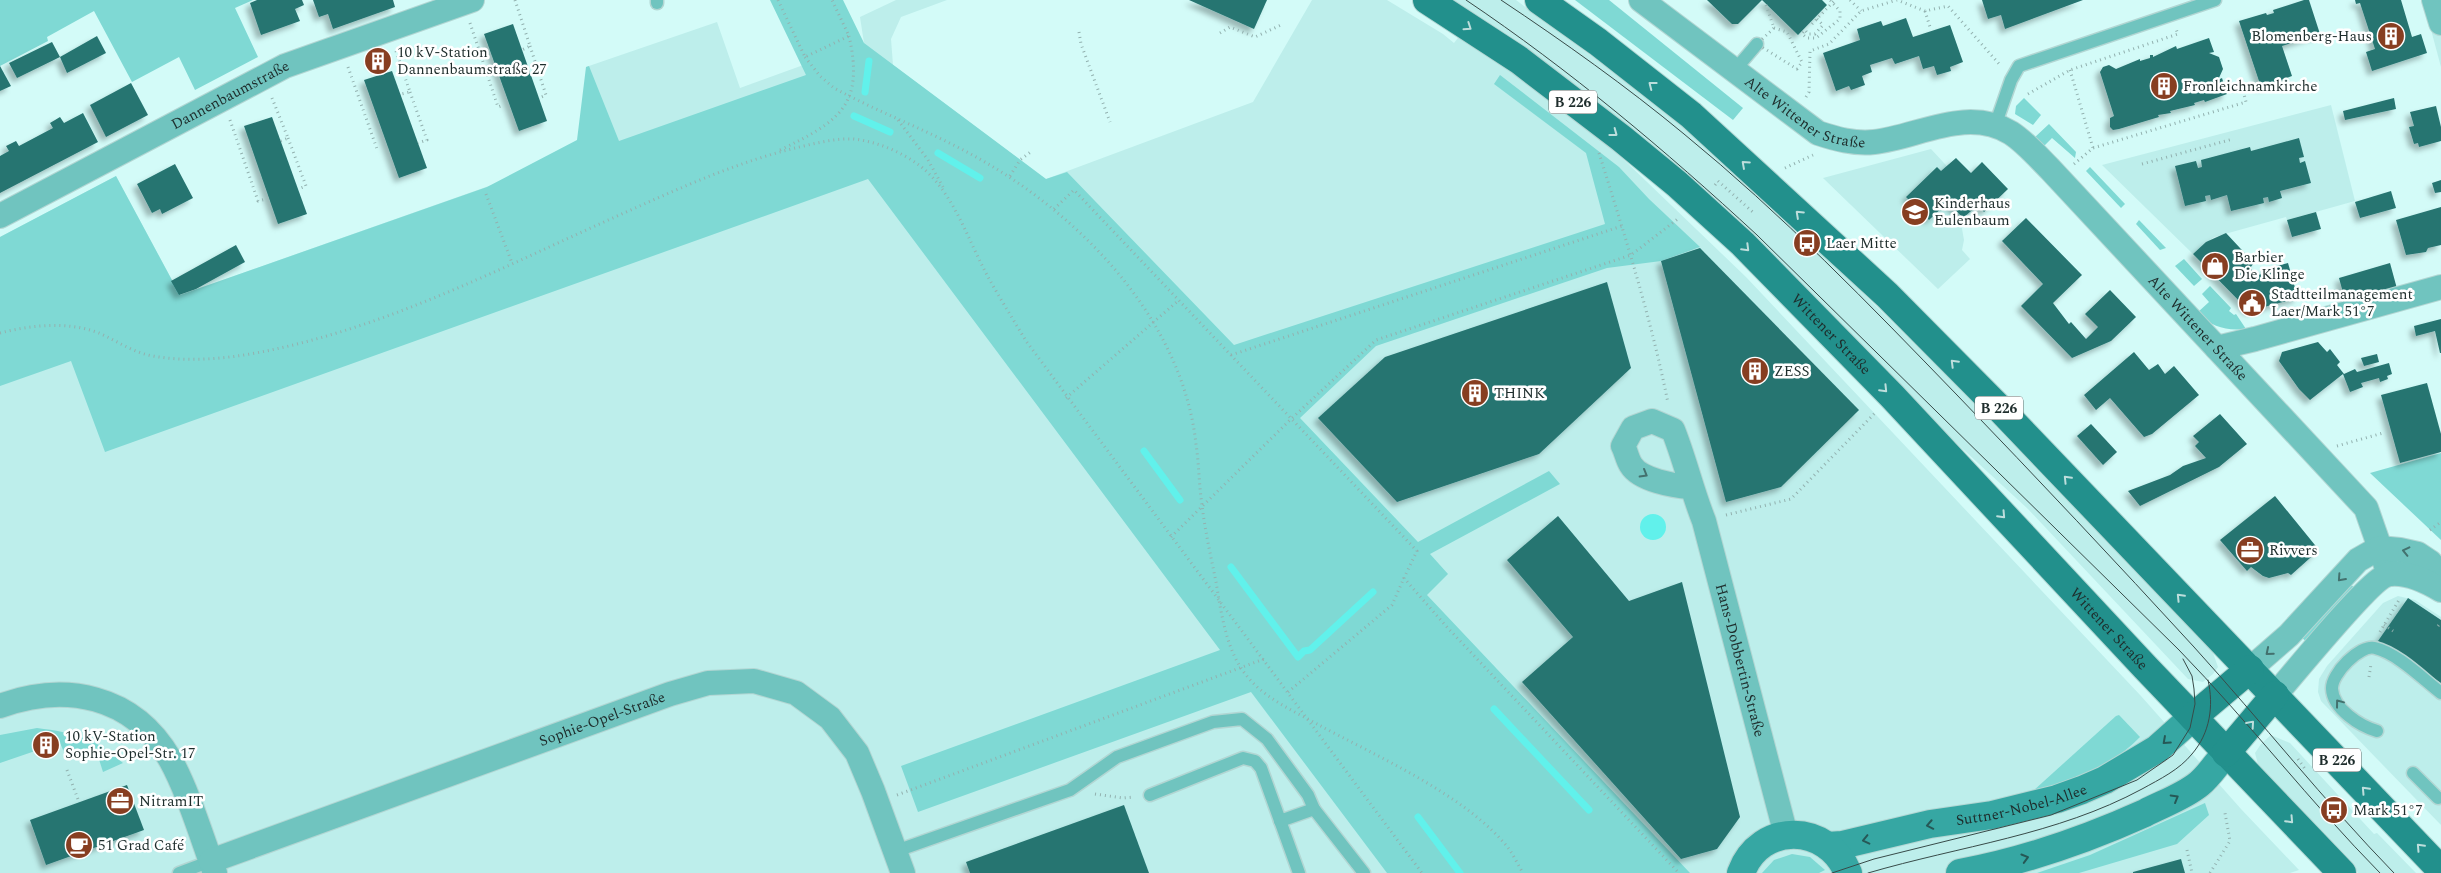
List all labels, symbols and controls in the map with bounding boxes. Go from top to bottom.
one-way arrow [1463,21,1472,30]
building icon: Blomenberg-Haus [2376,21,2406,51]
place label: Blomenberg-Haus [2251,25,2372,48]
place label: 10 kV-Station Dannenbaumstraße 27 [397,41,547,81]
building icon: 10 kV-Station Dannenbaumstraße 27 [363,46,393,76]
street label: Dannenbaumstraße [167,55,294,136]
street label: Alte Wittener Straße [1739,70,1866,155]
building icon: Fronleichnamkirche [2149,71,2179,101]
place label: Fronleichnamkirche [2183,75,2318,98]
one-way arrow [1649,82,1658,90]
road number: B 226 [1549,90,1597,114]
one-way arrow [1608,127,1618,136]
one-way arrow [1742,161,1751,170]
place label: Kinderhaus Eulenbaum [1934,192,2011,232]
school or university icon: Kinderhaus Eulenbaum [1900,197,1930,227]
one-way arrow [1796,211,1805,220]
bus stop icon: Laer Mitte [1792,228,1822,258]
place label: Laer Mitte [1826,232,1897,255]
one-way arrow [1740,242,1749,251]
place label: Barbier Die Klinge [2234,246,2305,286]
shop icon: Barbier Die Klinge [2200,251,2230,281]
street label: Alte Wittener Straße [2142,270,2253,386]
place label: Stadtteilmanagement Laer/Mark 51°7 [2271,283,2413,323]
street label: Wittener Straße [1786,288,1876,380]
public building icon: Stadtteilmanagement Laer/Mark 51°7 [2237,288,2267,318]
building icon: ZESS [1740,356,1770,386]
place label: ZESS [1774,360,1809,383]
one-way arrow [1951,360,1960,369]
building icon: THINK [1460,378,1490,408]
place label: THINK [1494,382,1545,405]
one-way arrow [1878,383,1887,392]
road number: B 226 [1975,396,2023,419]
one-way arrow [1639,468,1648,478]
one-way arrow [2064,476,2073,485]
one-way arrow [1997,509,2006,518]
office icon: Rivvers [2235,535,2265,565]
place label: Rivvers [2269,539,2318,562]
one-way arrow [2401,546,2410,557]
one-way arrow [2338,572,2347,581]
street label: Hans-Dobbertin-Straße [1709,581,1771,740]
street label: Wittener Straße [2064,582,2153,676]
one-way arrow [2177,593,2186,602]
one-way arrow [2266,646,2275,655]
street label: Sophie-Opel-Straße [536,686,668,753]
one-way arrow [2336,699,2345,709]
one-way arrow [2245,721,2253,730]
place label: 10 kV-Station Sophie-Opel-Str. 17 [65,725,196,765]
building icon: 10 kV-Station Sophie-Opel-Str. 17 [31,730,61,760]
one-way arrow [2163,735,2172,744]
road number: B 226 [2313,748,2361,772]
street label: Suttner-Nobel-Allee [1954,778,2091,832]
office icon: NitramIT [105,786,135,816]
one-way arrow [2362,786,2371,795]
place label: NitramIT [139,790,203,813]
one-way arrow [2170,794,2179,804]
bus stop icon: Mark 51°7 [2319,795,2349,825]
place label: Mark 51°7 [2353,799,2423,822]
one-way arrow [2284,814,2293,823]
one-way arrow [1926,819,1935,829]
cafe icon: 51 Grad Café [64,830,94,860]
place label: 51 Grad Café [98,834,184,857]
one-way arrow [1861,834,1870,845]
one-way arrow [2417,844,2426,853]
one-way arrow [2020,854,2028,864]

